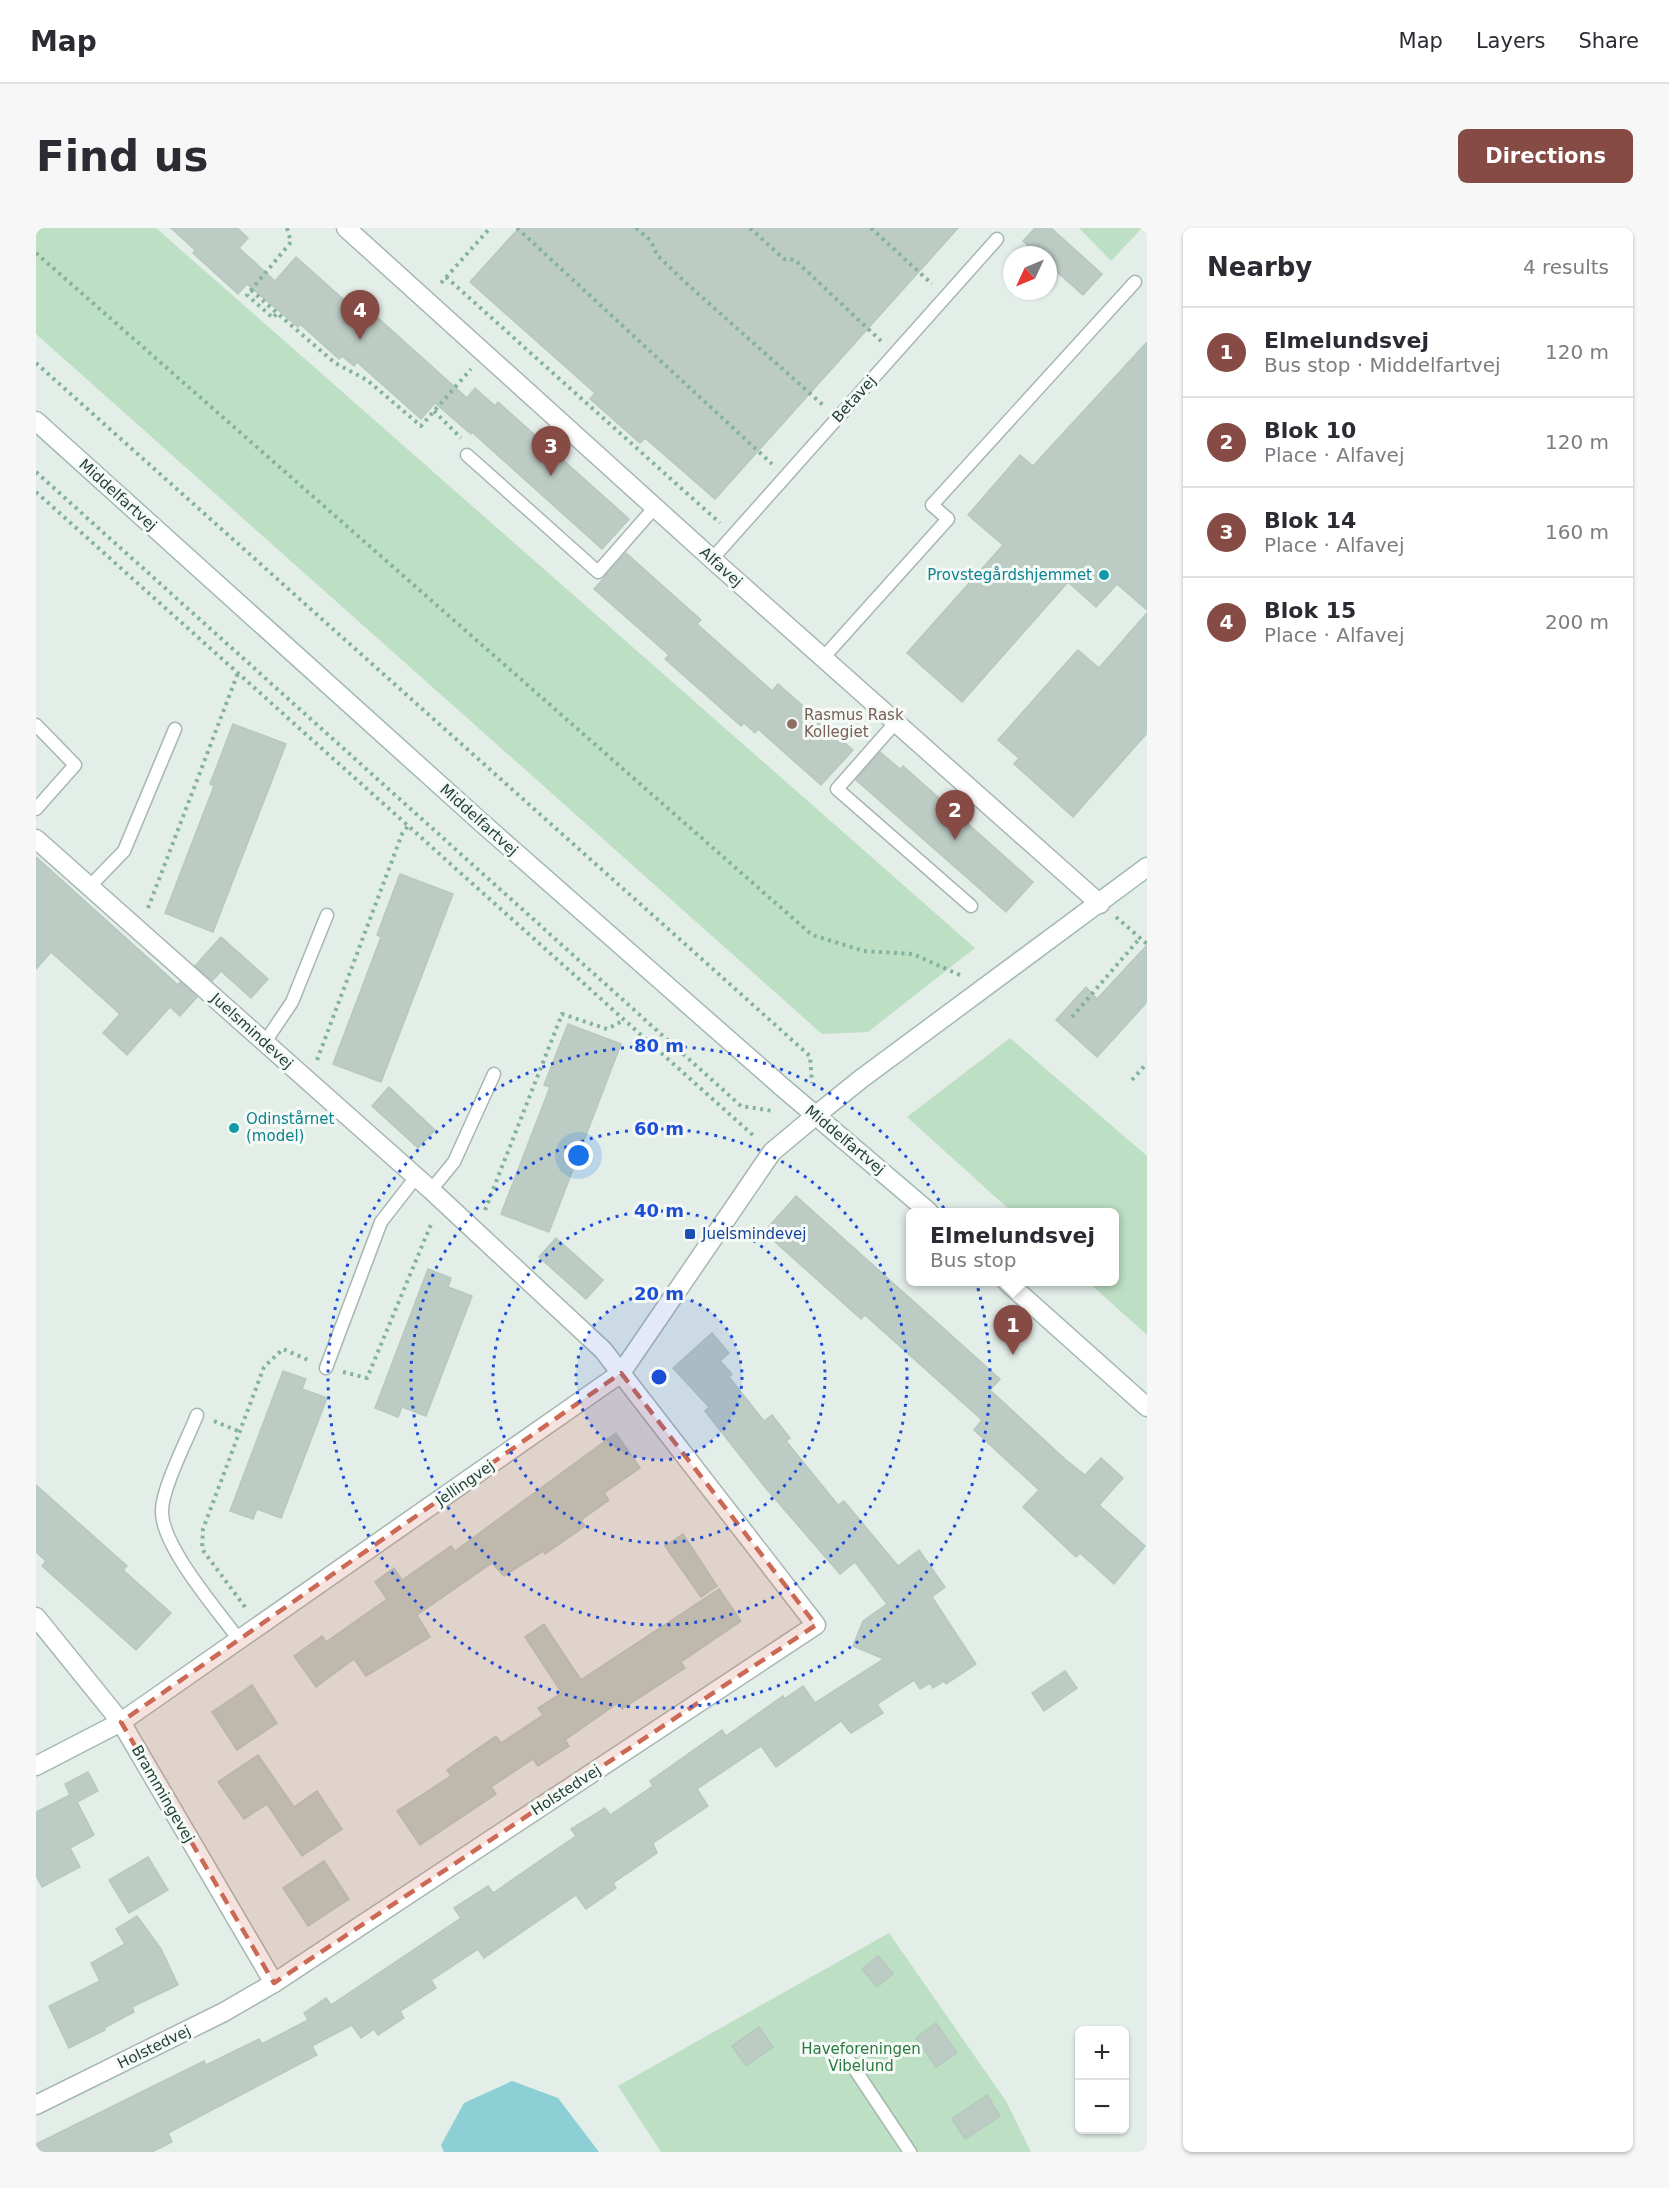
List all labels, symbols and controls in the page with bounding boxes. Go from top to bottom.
text: Map [30,25,97,58]
text: Map [1399,29,1443,53]
text: Layers [1476,29,1545,53]
text: Share [1578,29,1639,53]
button: Directions [1458,129,1633,183]
text: Find us [36,132,209,181]
north arrow [1003,246,1057,300]
text: Nearby [1207,252,1312,282]
text: 4 results [1523,255,1609,279]
pin: 4 [340,291,380,340]
text: Elmelundsvej [1264,328,1429,353]
text: 1 [1220,340,1233,364]
text: 120 m [1545,340,1609,364]
text: Bus stop · Middelfartvej [1264,353,1501,377]
street label: Betavej [828,372,880,426]
text: Blok 10 [1264,418,1356,443]
pin: 3 [532,426,570,476]
text: 2 [1220,430,1233,454]
text: 120 m [1545,430,1609,454]
text: Place · Alfavej [1264,443,1404,467]
street label: Middelfartvej [75,455,161,535]
text: Blok 14 [1264,508,1356,533]
text: 3 [1220,520,1233,544]
text: 160 m [1545,520,1609,544]
text: Place · Alfavej [1264,533,1404,557]
street label: Alfavej [696,543,746,591]
place label: Provstegårdshjemmet [927,566,1092,584]
marker: Provstegårdshjemmet [1097,568,1111,582]
text: Blok 15 [1264,598,1356,623]
text: 4 [1220,610,1233,634]
text: 200 m [1545,610,1609,634]
text: Place · Alfavej [1264,623,1404,647]
place label: Rasmus Rask Kollegiet [804,706,904,741]
marker: Rasmus Rask Kollegiet [785,717,799,731]
street label: Middelfartvej [436,780,522,860]
pin: 2 [936,790,974,840]
street label: Juelsmindevej [206,989,297,1073]
text: 80 m [634,1035,684,1056]
street label: Middelfartvej [802,1101,888,1179]
place label: Odinstårnet (model) [246,1110,335,1145]
text: 60 m [634,1118,684,1139]
marker: Odinstårnet (model) [227,1121,241,1135]
your location [564,1141,593,1170]
text: 40 m [634,1200,684,1221]
popup [906,1208,1119,1286]
text: Elmelundsvej [930,1223,1095,1248]
place label: Juelsmindevej [701,1225,806,1243]
marker: Juelsmindevej [683,1227,697,1241]
text: Bus stop [930,1248,1016,1272]
text: 20 m [634,1283,684,1304]
pin: 1 [994,1306,1032,1355]
centre of rings [649,1367,669,1387]
street label: Jellingvej [431,1456,498,1510]
street label: Brammingevej [128,1742,198,1846]
street label: Holstedvej [528,1761,604,1819]
street label: Holstedvej [114,2022,194,2072]
map controls [1075,2026,1129,2134]
button: + [1075,2026,1129,2080]
park label: Haveforeningen Vibelund [801,2040,921,2075]
button: − [1075,2080,1129,2134]

